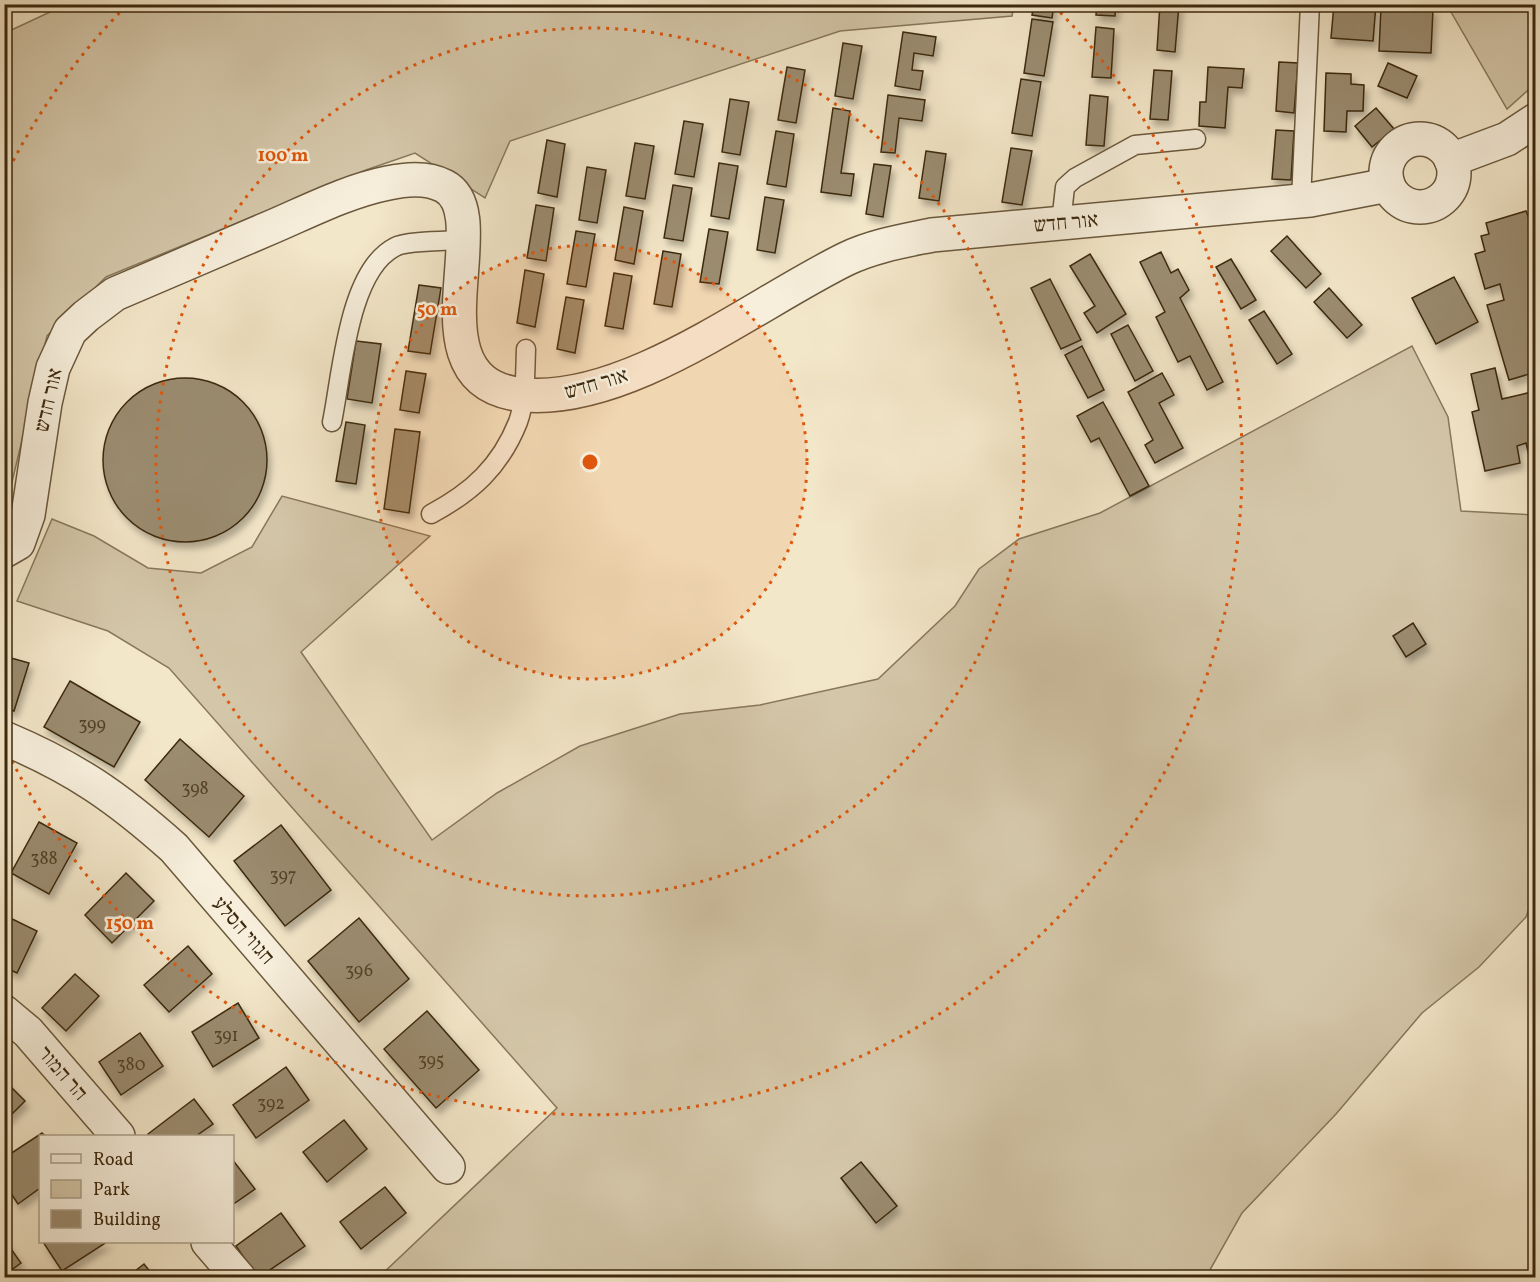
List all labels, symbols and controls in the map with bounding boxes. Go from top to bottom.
text: 100 m [258,144,308,169]
street label: אור חדש [1033,206,1100,241]
text: 50 m [417,298,457,323]
street label: אור חדש [561,362,632,407]
street label: אור חדש [28,365,71,435]
centre of rings [580,452,600,472]
house number: 399 [78,713,106,738]
house number: 398 [181,777,209,802]
house number: 388 [30,847,58,872]
house number: 397 [270,864,296,889]
street label: חגווי הסלע [205,891,281,971]
text: 150 m [106,912,154,937]
house number: 396 [345,959,373,984]
house number: 391 [213,1024,239,1049]
street label: הר המור [30,1040,94,1107]
house number: 395 [418,1049,444,1074]
house number: 380 [116,1053,146,1078]
house number: 392 [257,1092,285,1117]
legend [39,1135,234,1243]
text: Road [93,1148,134,1173]
text: Park [93,1178,130,1203]
text: Building [93,1208,161,1233]

